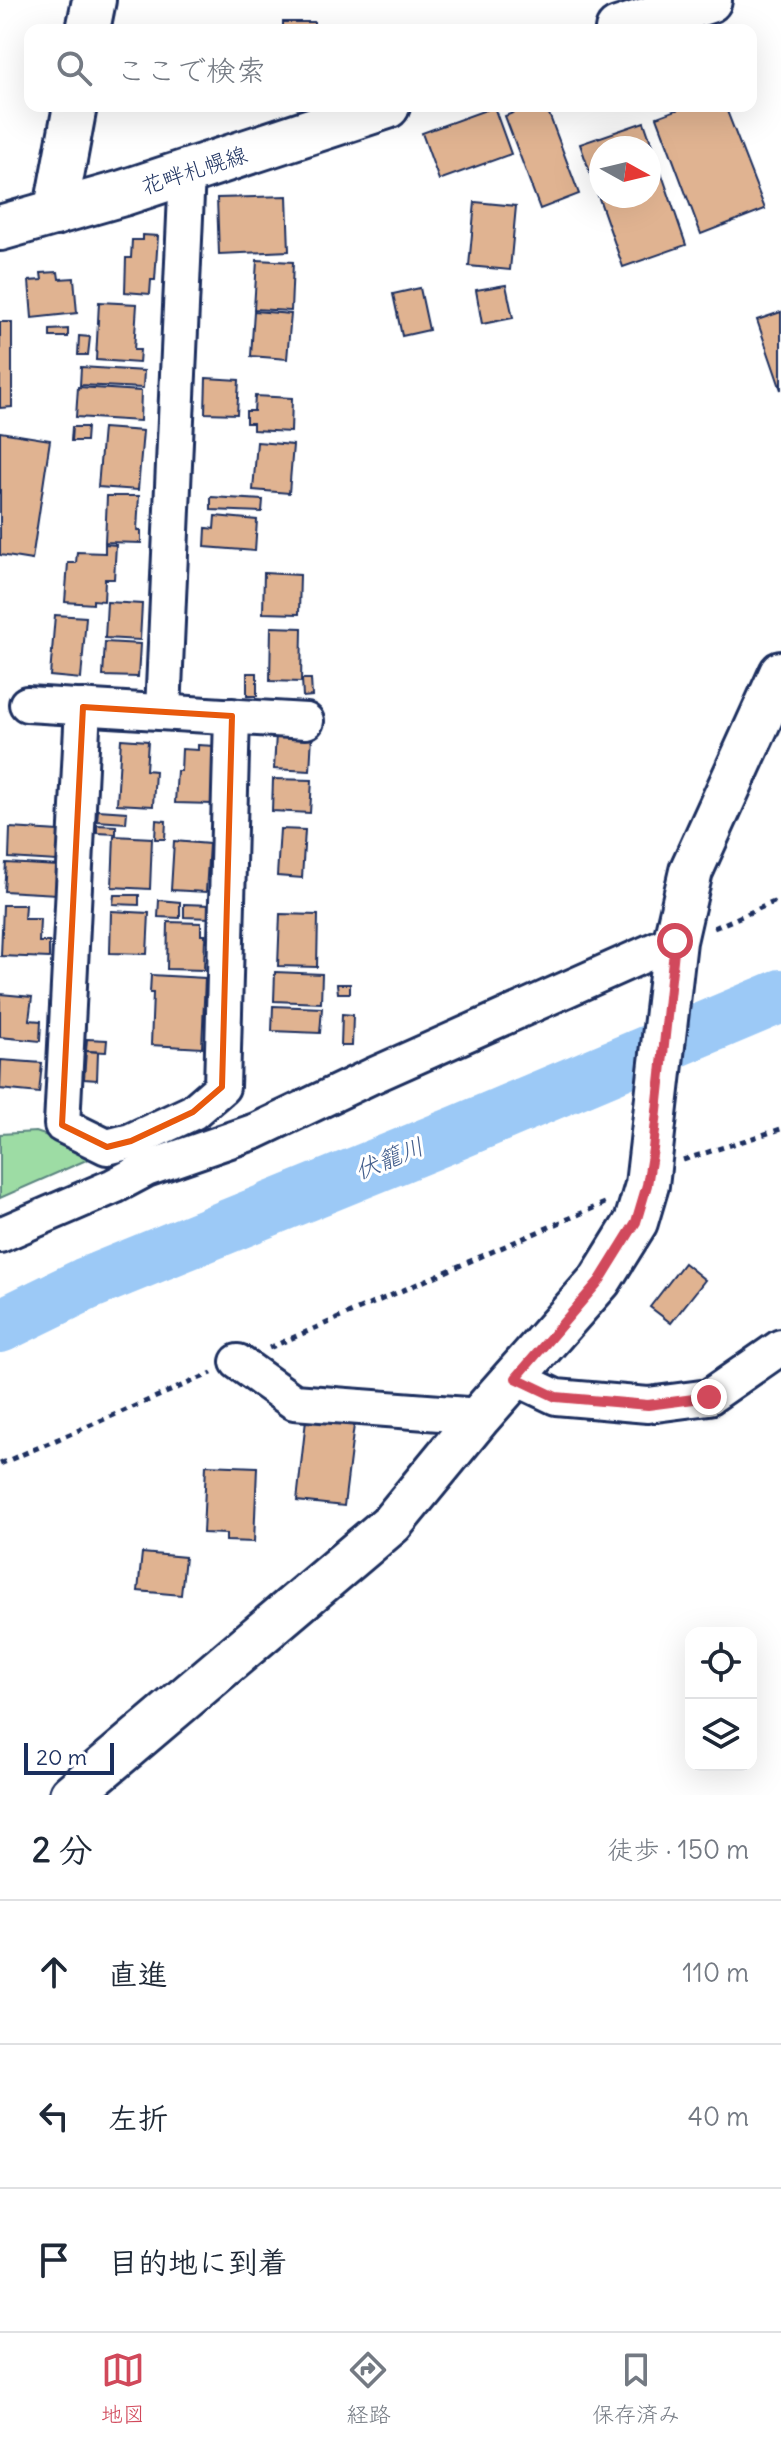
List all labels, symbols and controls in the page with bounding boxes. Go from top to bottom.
search box [24,24,757,112]
icon: search [52,46,96,90]
text: ここで検索 [116,51,266,89]
north arrow [589,136,661,208]
street label: 花畔札幌線 [137,140,251,200]
route start [657,923,693,959]
water label: 伏籠川 [350,1131,428,1185]
route end [691,1379,727,1415]
map controls [685,1627,757,1771]
button: locate [685,1627,757,1699]
button: layers [685,1699,757,1771]
scale bar [24,1739,114,1775]
text: 20 m [36,1743,87,1771]
text: 2 分 [32,1828,93,1871]
text: 徒歩 · 150 m [607,1833,749,1866]
icon: ahead [32,1950,76,1994]
text: 直進 [108,1955,168,1993]
text: 110 m [682,1956,749,1989]
icon: left [32,2094,76,2138]
text: 左折 [108,2099,168,2137]
text: 40 m [688,2100,749,2133]
icon: arrive [32,2238,76,2282]
text: 目的地に到着 [108,2243,288,2281]
tab: 地図 [101,2348,145,2428]
tab: 経路 [346,2348,390,2428]
tab: 保存済み [592,2348,680,2428]

